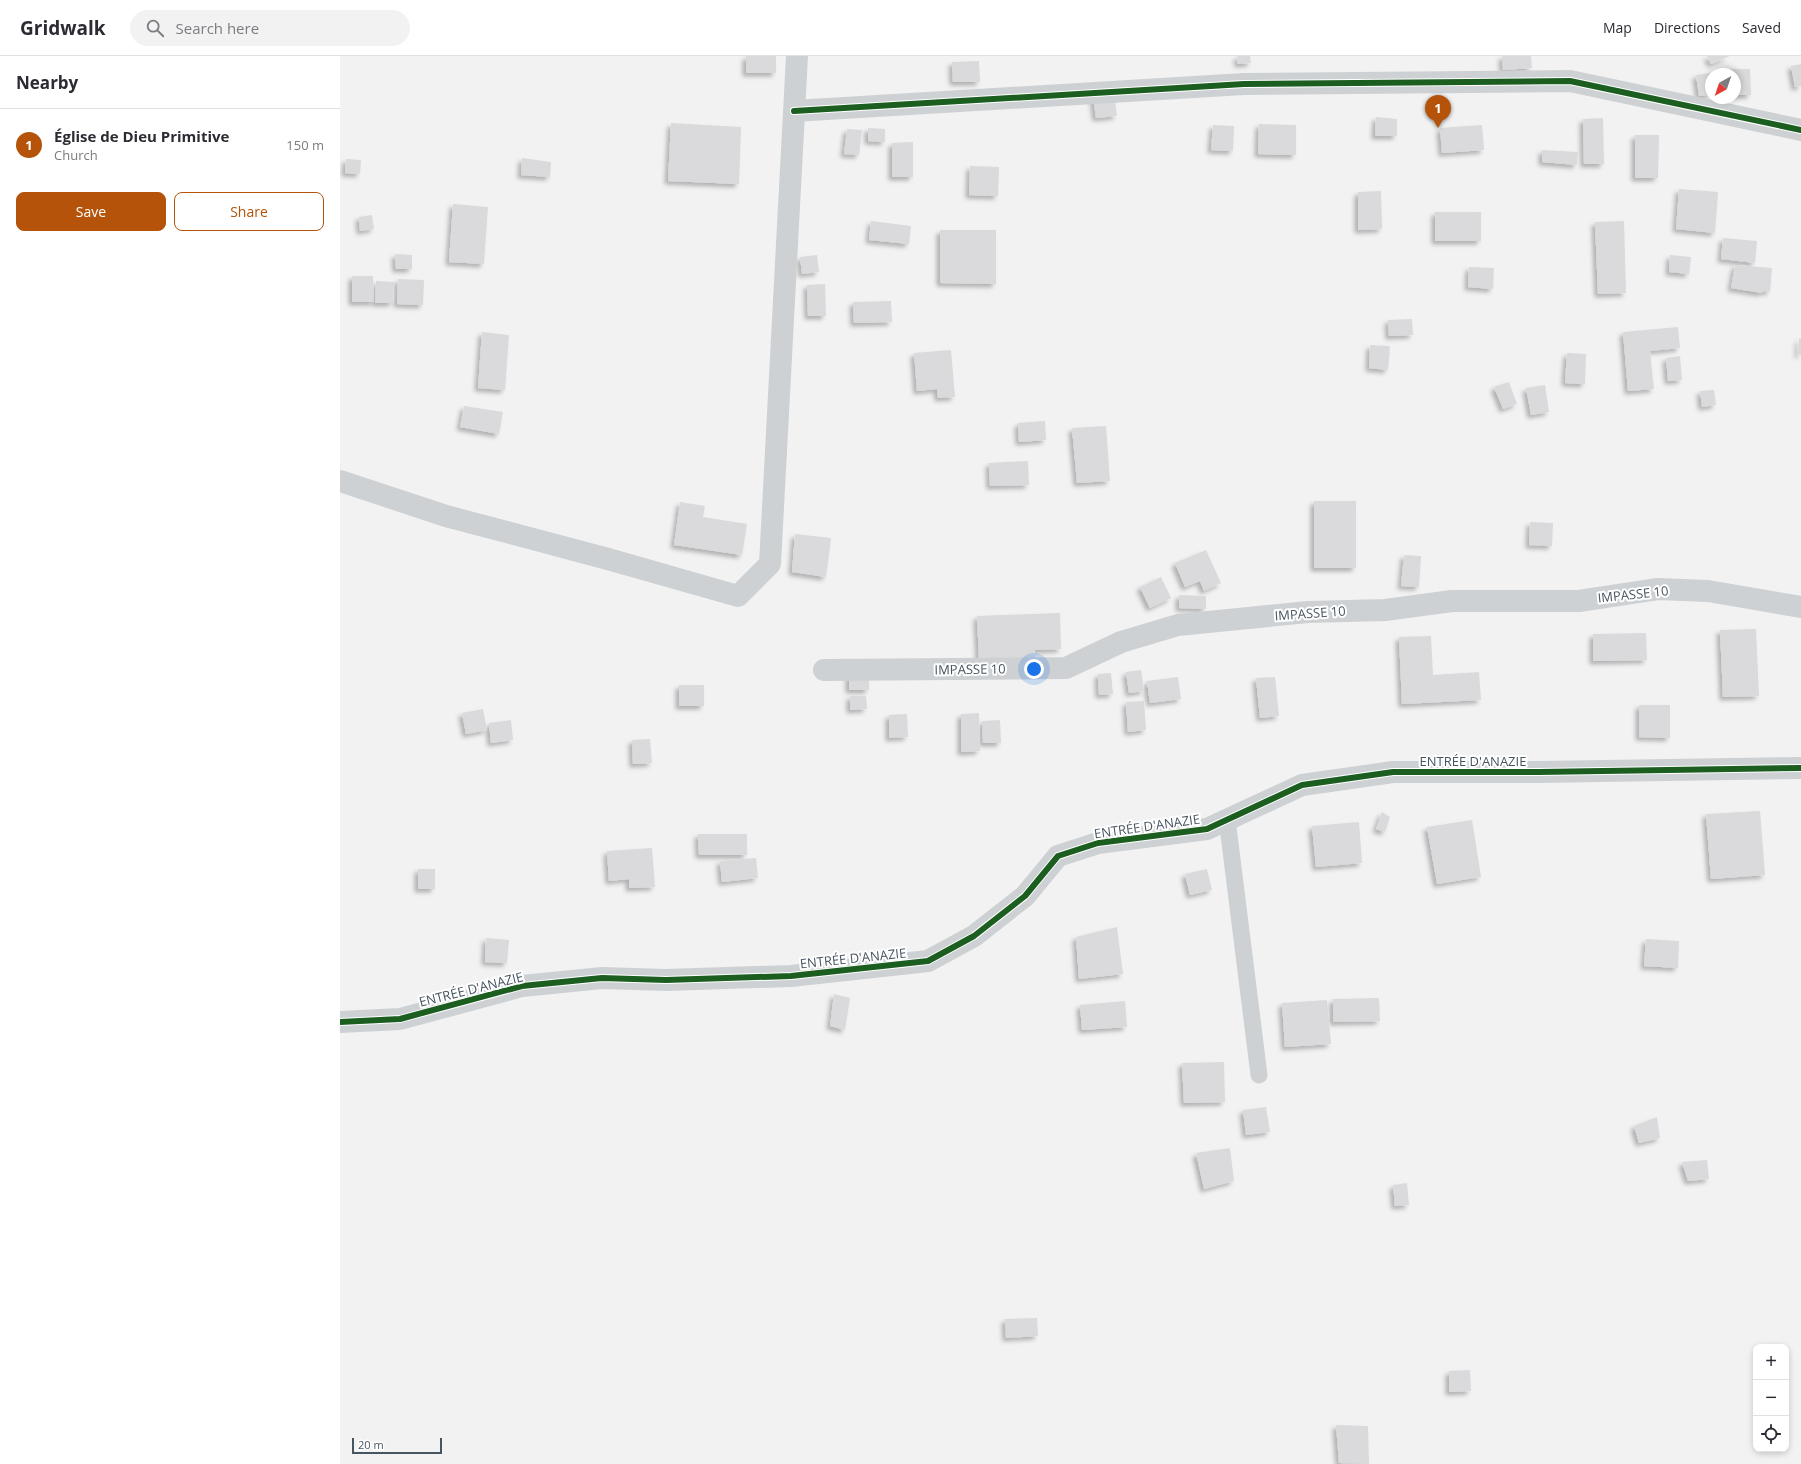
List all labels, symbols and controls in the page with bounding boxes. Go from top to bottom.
search box [130,10,410,46]
text: Gridwalk [20,15,106,41]
icon: search [144,17,166,39]
text: Search here [176,18,259,38]
text: Map [1603,18,1632,37]
text: Directions [1654,18,1720,37]
text: Saved [1742,18,1781,37]
north arrow [1705,68,1741,104]
text: Nearby [16,71,78,94]
pin: 1 [1425,95,1451,128]
text: Église de Dieu Primitive [54,126,229,146]
text: 1 [25,136,33,154]
text: 150 m [286,136,324,154]
text: Church [54,146,98,164]
button: Save [16,192,166,231]
button: Share [174,192,324,231]
street label: IMPASSE 10 [1597,581,1669,607]
street label: IMPASSE 10 [1274,602,1346,624]
street label: IMPASSE 10 [934,659,1006,679]
your location [1024,659,1044,679]
street label: ENTRÉE D'ANAZIE [1420,752,1526,770]
street label: ENTRÉE D'ANAZIE [1093,810,1201,842]
street label: ENTRÉE D'ANAZIE [799,943,907,973]
street label: ENTRÉE D'ANAZIE [417,967,525,1011]
map controls [1753,1344,1789,1452]
button: + [1753,1344,1789,1380]
button: − [1753,1380,1789,1416]
button: locate [1753,1416,1789,1452]
scale bar [352,1436,442,1455]
text: 20 m [358,1437,384,1452]

